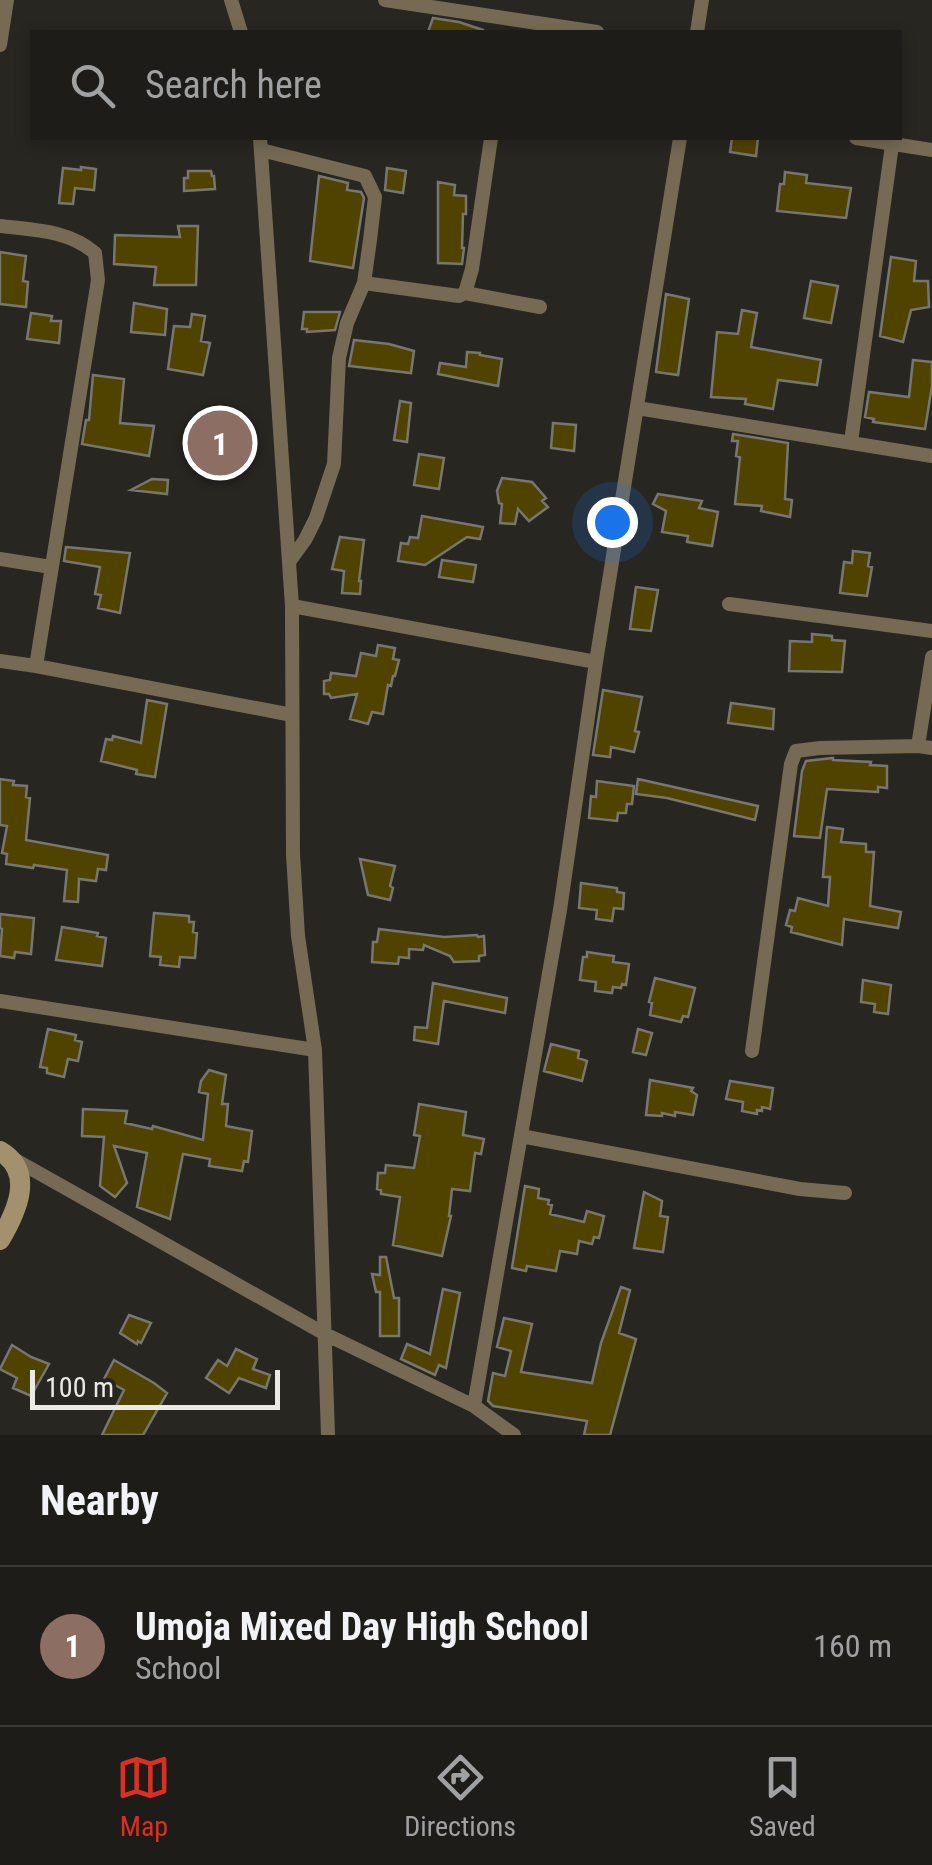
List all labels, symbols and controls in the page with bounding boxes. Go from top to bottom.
search box [30,30,902,140]
icon: search [65,58,120,113]
text: Search here [145,63,322,107]
pin: 1 [188,406,252,480]
your location [587,497,638,548]
scale bar [30,1365,280,1410]
text: 100 m [45,1371,114,1404]
text: Nearby [40,1476,159,1525]
text: Umoja Mixed Day High School [135,1605,589,1649]
text: 1 [64,1627,81,1665]
text: 160 m [813,1627,892,1665]
text: School [135,1649,221,1687]
tab: Map [116,1750,171,1843]
tab: Directions [404,1750,516,1843]
tab: Saved [749,1750,816,1843]

